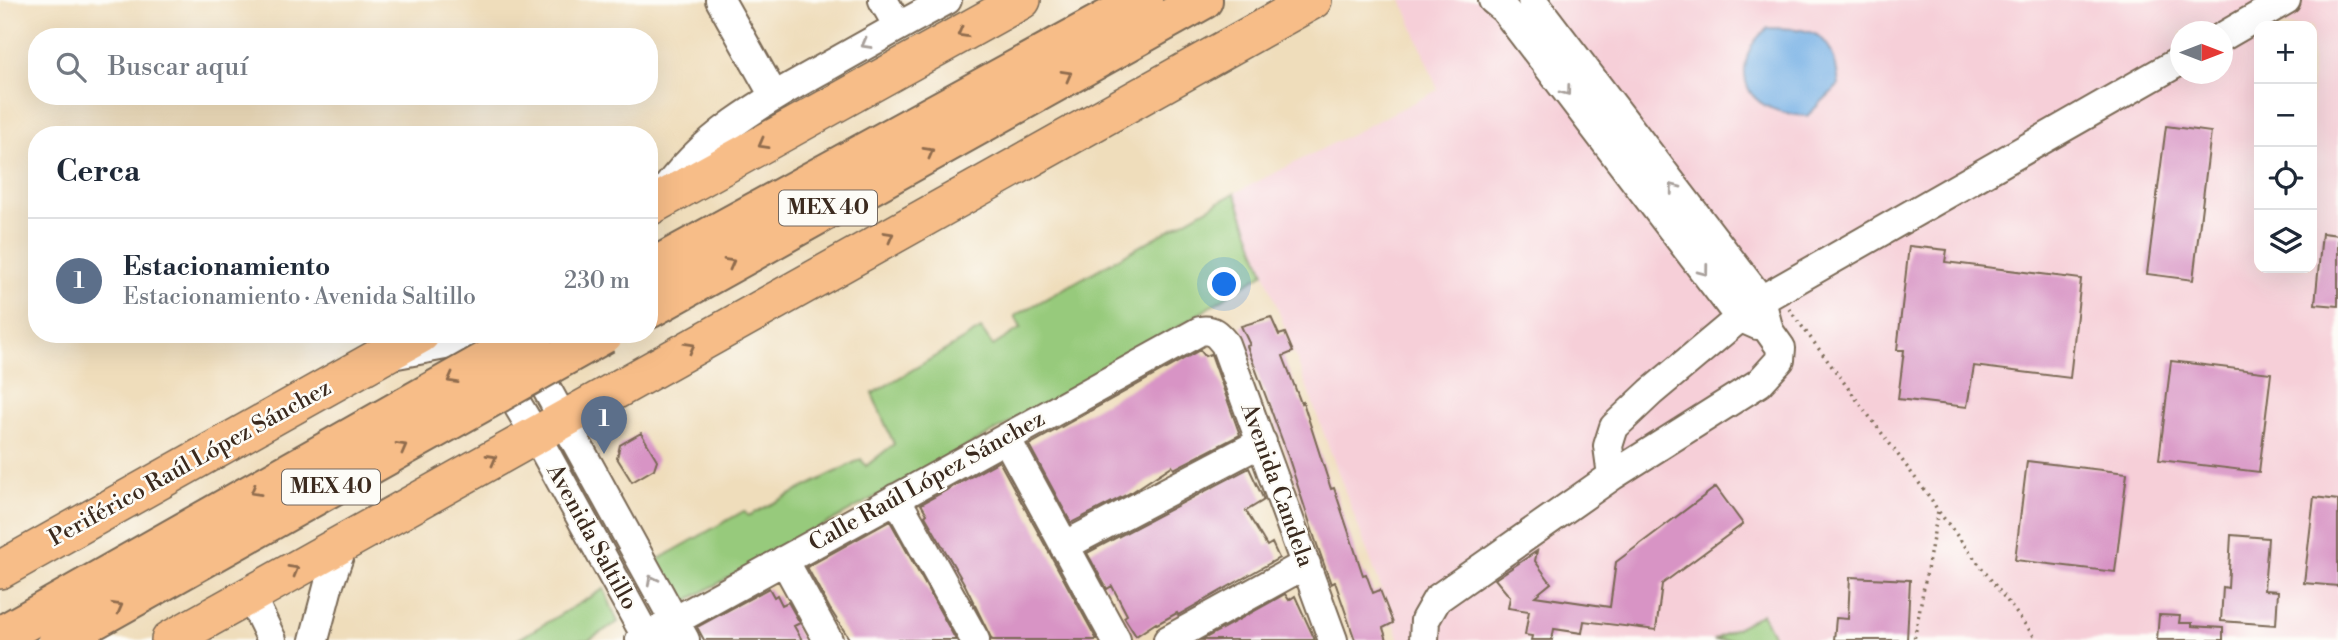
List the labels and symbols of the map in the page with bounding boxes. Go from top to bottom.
north arrow [2170,21,2233,84]
one-way arrow [957,25,969,38]
one-way arrow [860,36,873,49]
one-way arrow [1060,70,1073,83]
one-way arrow [1558,83,1571,95]
one-way arrow [758,136,771,149]
one-way arrow [921,147,934,160]
one-way arrow [1670,183,1683,196]
road number: MEX 40 [779,190,877,226]
one-way arrow [882,231,894,245]
one-way arrow [723,258,735,271]
one-way arrow [1696,264,1709,276]
your location [1207,267,1241,301]
one-way arrow [683,342,695,355]
one-way arrow [447,371,460,384]
street label: Periférico Raúl López Sánchez [44,374,336,552]
pin: 1 [581,396,627,454]
street label: Avenida Candela [1234,398,1320,571]
street label: Calle Raúl López Sánchez [804,404,1050,558]
one-way arrow [394,442,407,455]
one-way arrow [484,454,497,467]
street label: Avenida Saltillo [540,458,644,615]
road number: MEX 40 [282,470,380,504]
one-way arrow [249,483,262,496]
one-way arrow [286,565,299,578]
one-way arrow [647,575,660,587]
one-way arrow [110,602,123,615]

